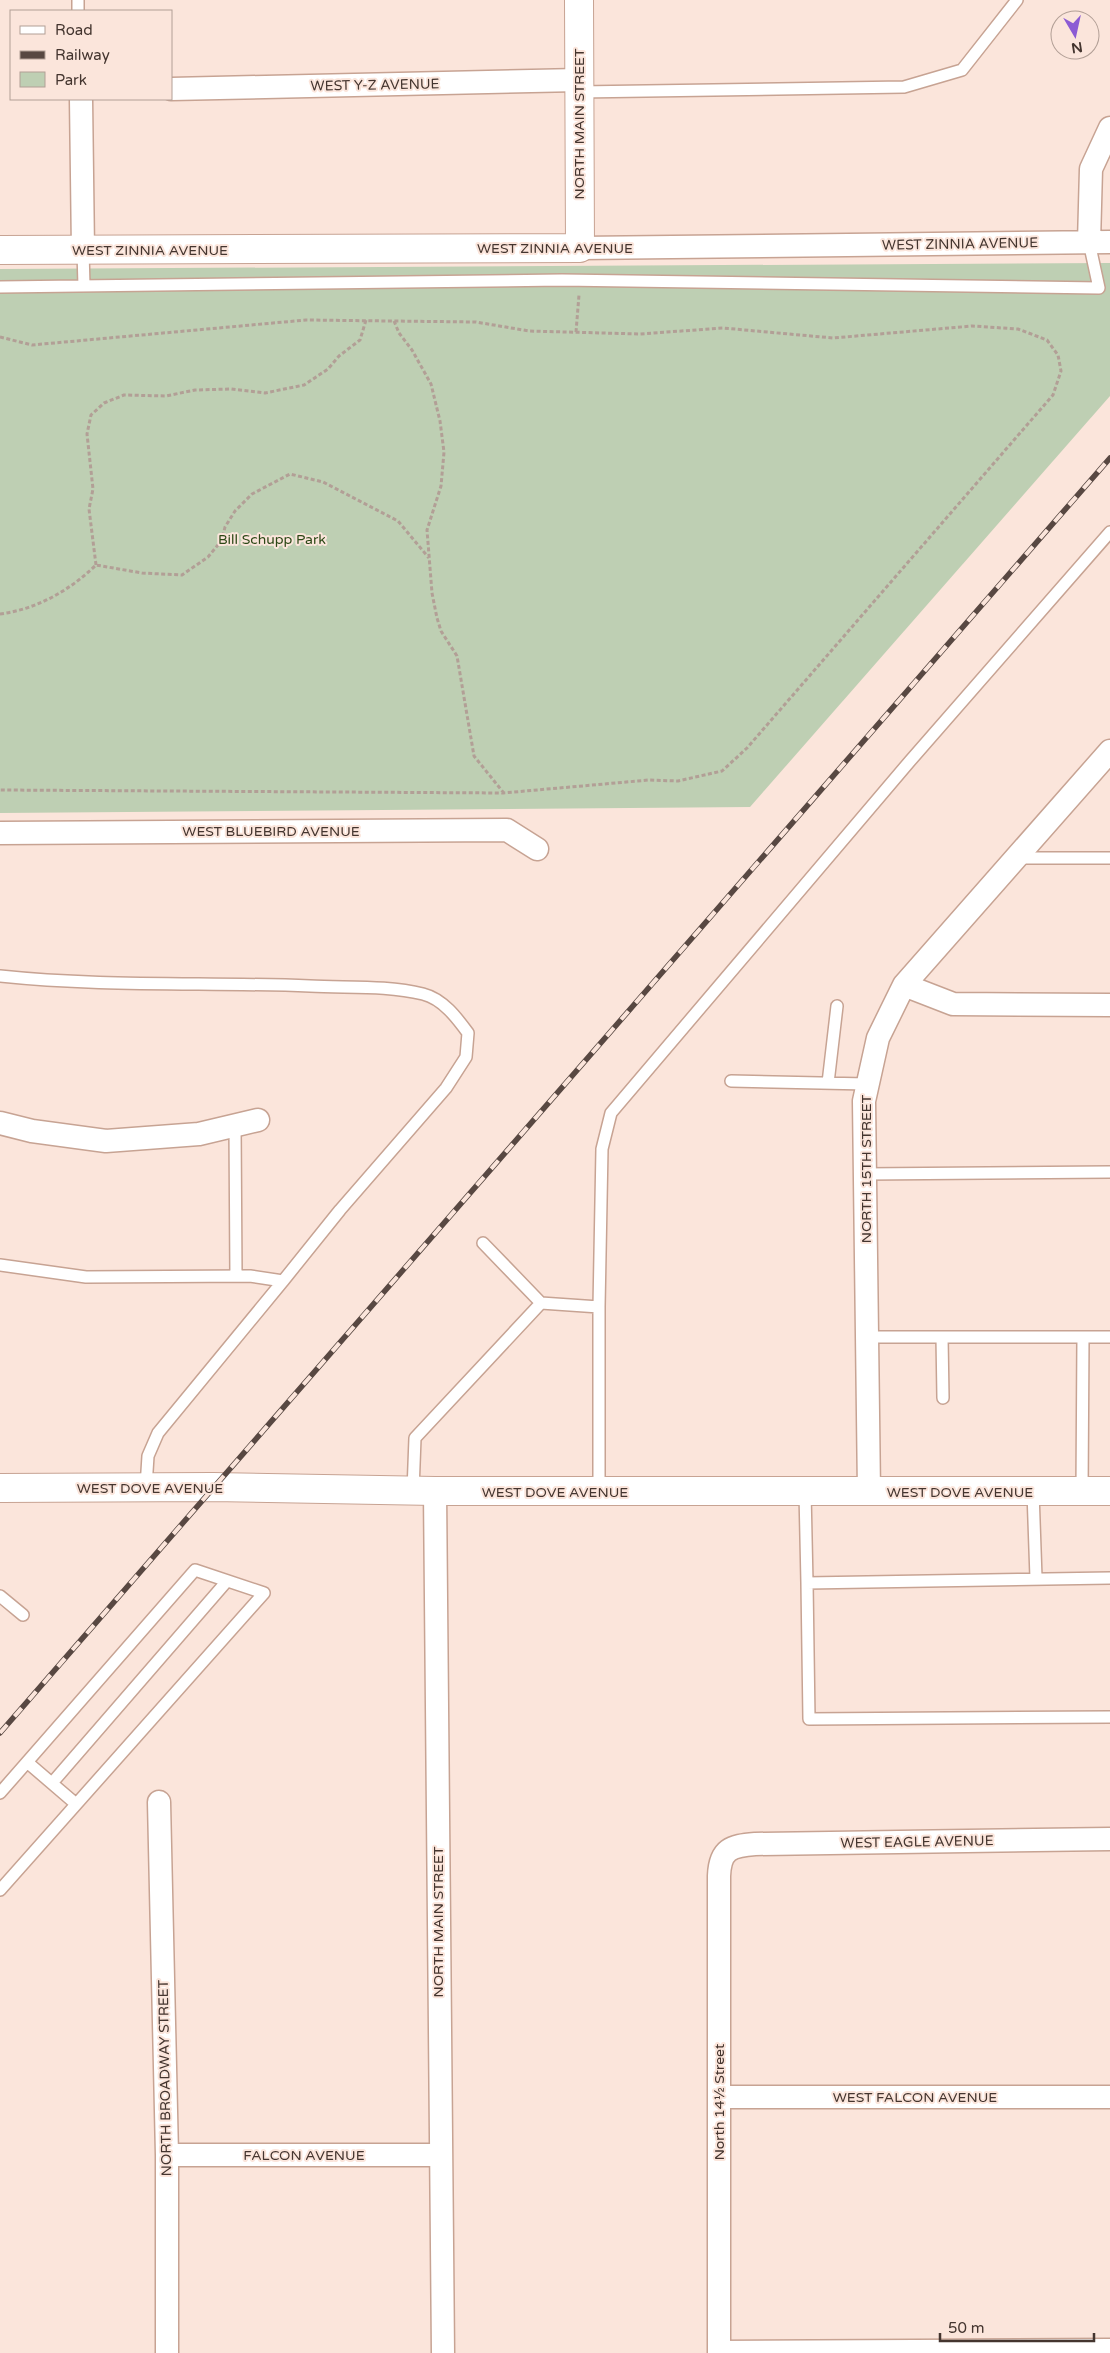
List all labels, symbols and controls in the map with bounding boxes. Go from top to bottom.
legend [10,10,172,100]
north arrow [1050,10,1100,60]
text: Road [55,21,93,39]
text: N [1070,38,1084,57]
text: Railway [55,46,110,64]
street label: NORTH MAIN STREET [571,48,588,200]
text: Park [55,71,87,89]
street label: WEST Y-Z AVENUE [310,75,440,95]
street label: WEST ZINNIA AVENUE [882,234,1038,254]
street label: WEST ZINNIA AVENUE [477,240,633,257]
street label: WEST ZINNIA AVENUE [72,242,228,259]
park label: Bill Schupp Park [218,531,326,548]
street label: WEST BLUEBIRD AVENUE [182,823,360,840]
street label: NORTH 15TH STREET [858,1094,875,1243]
street label: WEST DOVE AVENUE [77,1480,223,1497]
street label: WEST DOVE AVENUE [482,1484,628,1501]
street label: WEST DOVE AVENUE [887,1484,1033,1501]
street label: WEST EAGLE AVENUE [840,1832,994,1852]
street label: NORTH MAIN STREET [430,1846,447,1998]
street label: NORTH BROADWAY STREET [155,1979,175,2176]
street label: North 14½ Street [711,2043,728,2160]
street label: WEST FALCON AVENUE [833,2089,997,2106]
street label: FALCON AVENUE [243,2147,365,2164]
scale bar [940,2310,1094,2342]
text: 50 m [948,2319,985,2337]

